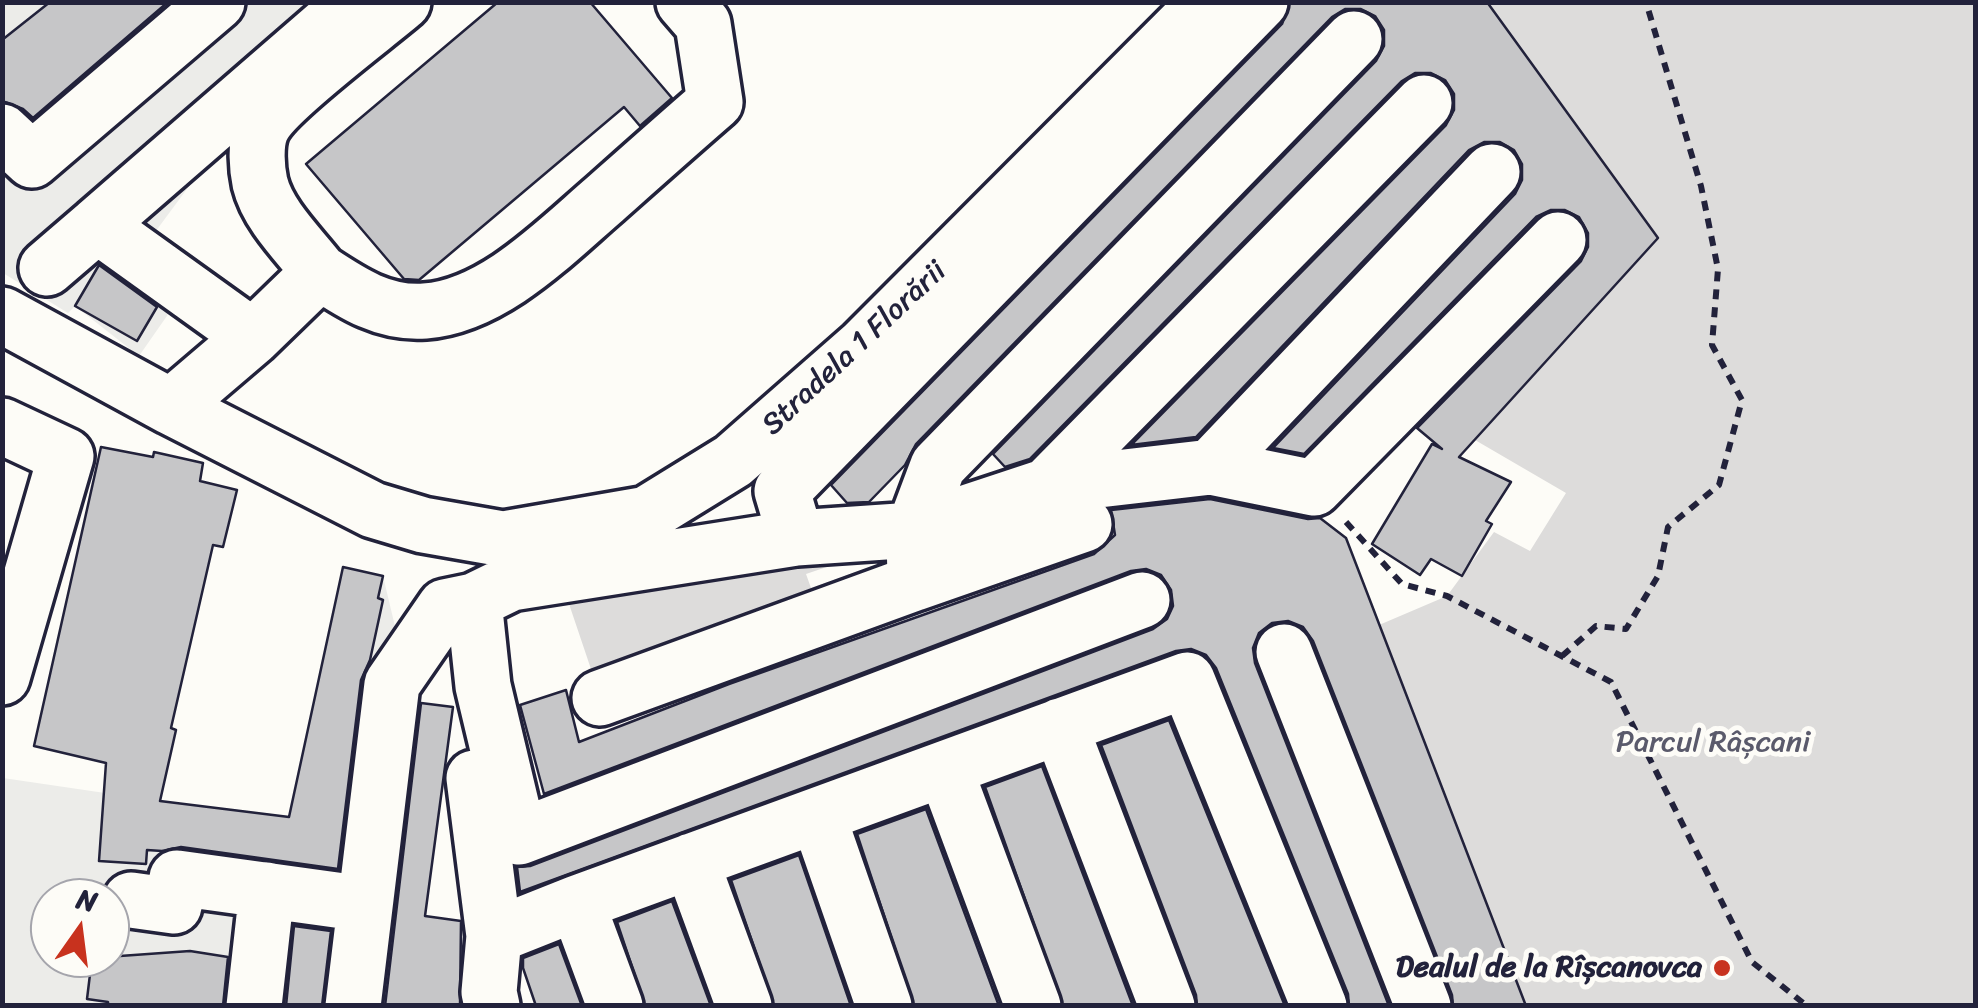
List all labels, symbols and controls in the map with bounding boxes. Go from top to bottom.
street label: Stradela 1 Florării [755,254,955,444]
park label: Parcul Râșcani [1616,725,1810,761]
text: N [72,874,102,926]
north arrow [30,878,130,978]
place label: Dealul de la Rîșcanovca [1396,950,1702,986]
marker: Dealul de la Rîșcanovca [1711,957,1733,979]

